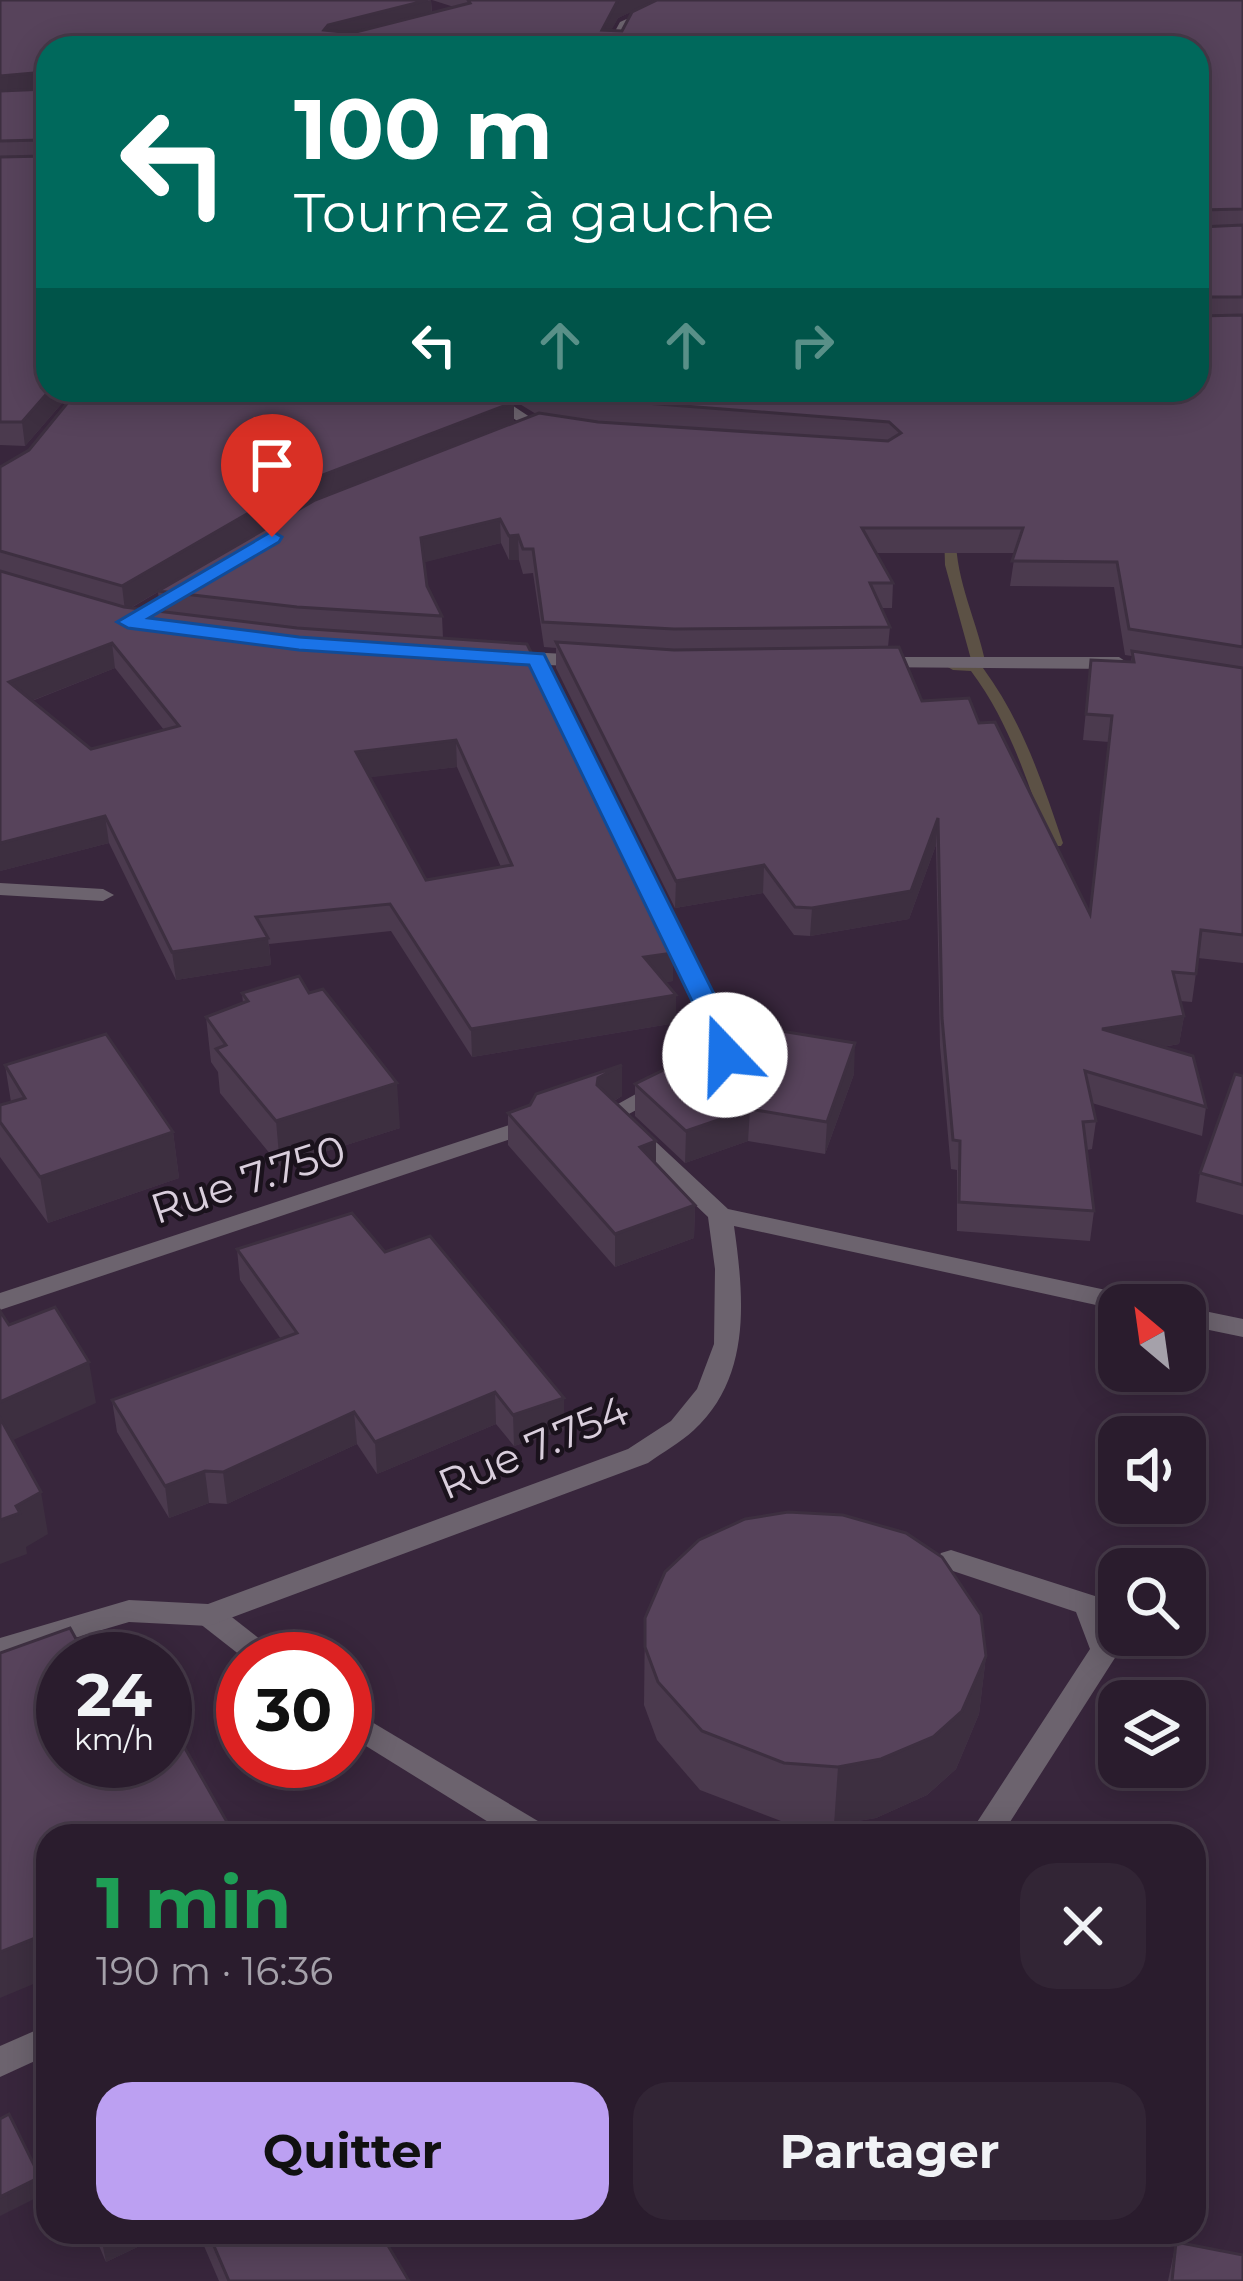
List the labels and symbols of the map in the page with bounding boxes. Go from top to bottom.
pin [221,414,323,537]
position arrow [662,992,788,1118]
street label: Rue 7.750 [144,1123,352,1235]
north arrow [1098,1284,1206,1392]
street label: Rue 7.754 [430,1384,636,1510]
speed limit sign: 30 [216,1632,372,1788]

